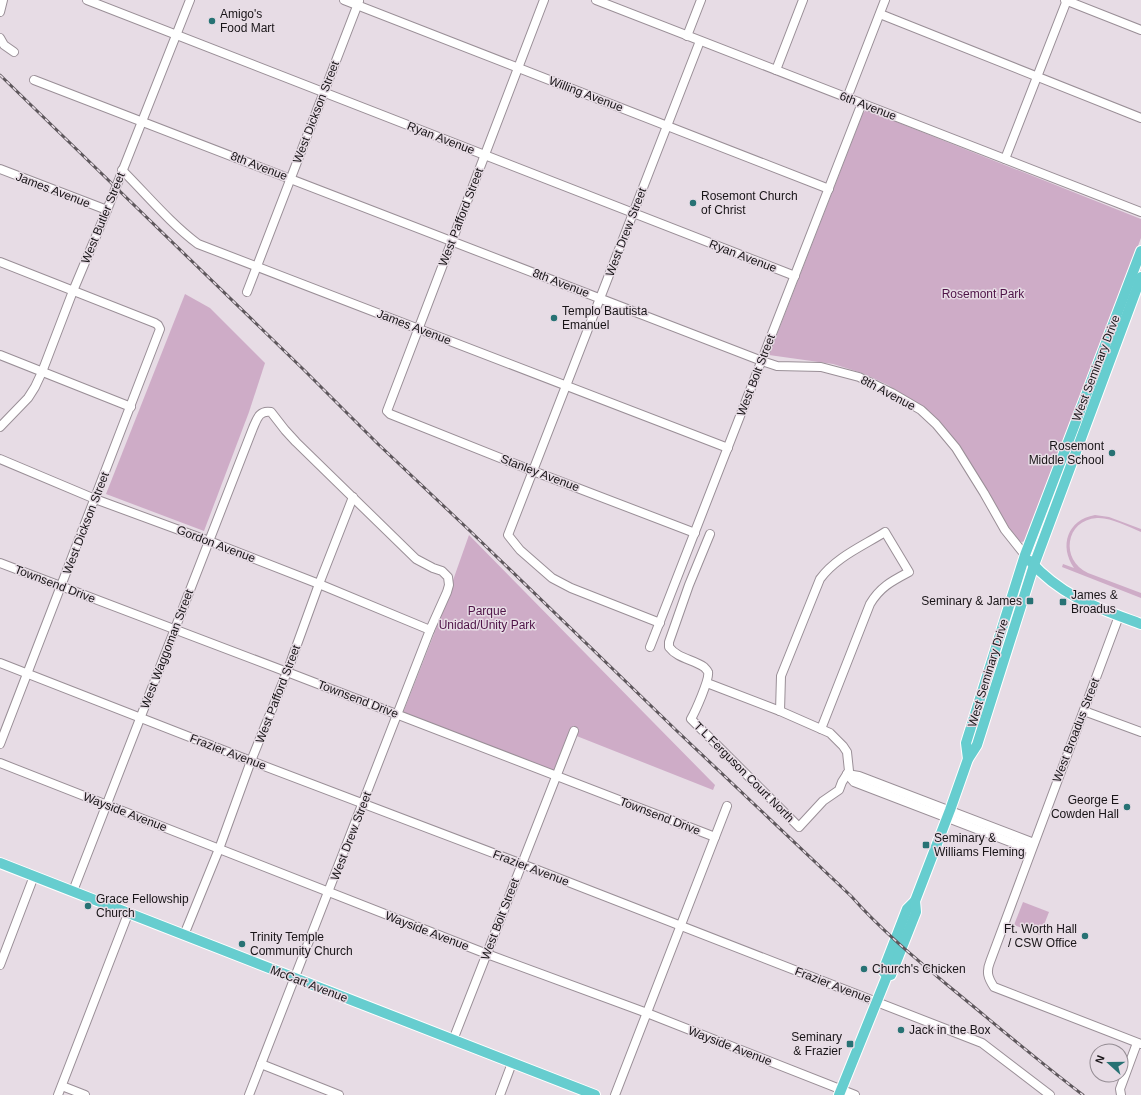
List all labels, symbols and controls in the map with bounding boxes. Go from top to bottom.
place label: Amigo's Food Mart [220,7,275,35]
marker: Amigo's Food Mart [207,16,217,26]
street label: West Dickson Street [290,58,342,165]
street label: Willing Avenue [547,73,625,115]
street label: 6th Avenue [838,89,899,123]
street label: Ryan Avenue [405,119,477,157]
street label: 8th Avenue [229,149,290,183]
street label: West Pafford Street [436,165,486,268]
street label: James Avenue [14,169,92,211]
street label: West Butler Street [78,170,128,266]
street label: West Drew Street [603,185,650,278]
place label: Rosemont Church of Christ [701,189,798,217]
marker: Rosemont Church of Christ [688,198,698,208]
street label: Ryan Avenue [707,237,779,275]
street label: 8th Avenue [531,266,592,300]
park label: Rosemont Park [942,287,1025,301]
place label: Templo Bautista Emanuel [562,304,648,332]
street label: James Avenue [375,306,453,348]
marker: Templo Bautista Emanuel [549,313,559,323]
street label: West Seminary Drive [1069,313,1123,423]
street label: West Bolt Street [734,332,778,418]
street label: 8th Avenue [858,373,918,413]
place label: Rosemont Middle School [1029,439,1105,467]
marker: Rosemont Middle School [1107,448,1117,458]
street label: Stanley Avenue [499,452,582,495]
street label: West Dickson Street [60,469,112,576]
street label: Gordon Avenue [175,523,258,566]
street label: Townsend Drive [13,562,98,606]
street label: West Waggoman Street [138,587,196,711]
place label: James & Broadus [1071,588,1118,616]
place label: Seminary & James [921,594,1022,608]
marker: Seminary & James [1025,596,1035,606]
marker: James & Broadus [1058,597,1068,607]
park label: Parque Unidad/Unity Park [439,604,536,632]
street label: West Seminary Drive [965,617,1011,729]
street label: West Pafford Street [253,642,303,745]
street label: West Broadus Street [1050,675,1103,784]
street label: Townsend Drive [316,677,401,721]
street label: T L Ferguson Court North [691,719,797,825]
street label: Frazier Avenue [188,731,268,773]
street label: West Drew Street [328,789,375,882]
street label: Wayside Avenue [81,790,169,835]
place label: George E Cowden Hall [1051,793,1119,821]
street label: Townsend Drive [618,794,703,838]
marker: George E Cowden Hall [1122,802,1132,812]
place label: Seminary & Williams Fleming [934,831,1025,859]
marker: Seminary & Williams Fleming [921,840,931,850]
street label: Frazier Avenue [491,847,571,889]
street label: West Bolt Street [478,876,522,962]
place label: Grace Fellowship Church [96,892,189,920]
marker: Grace Fellowship Church [83,901,93,911]
street label: Wayside Avenue [383,909,471,954]
place label: Ft. Worth Hall / CSW Office [1004,922,1077,950]
place label: Trinity Temple Community Church [250,930,353,958]
marker: Ft. Worth Hall / CSW Office [1080,931,1090,941]
marker: Trinity Temple Community Church [237,939,247,949]
place label: Church's Chicken [872,962,966,976]
street label: McCart Avenue [268,963,350,1005]
street label: Frazier Avenue [793,964,873,1006]
marker: Church's Chicken [859,964,869,974]
place label: Jack in the Box [909,1023,990,1037]
street label: Wayside Avenue [686,1024,774,1069]
marker: Jack in the Box [896,1025,906,1035]
place label: Seminary & Frazier [791,1030,842,1058]
marker: Seminary & Frazier [845,1039,855,1049]
north arrow [1089,1043,1129,1083]
text: N [1093,1054,1107,1065]

